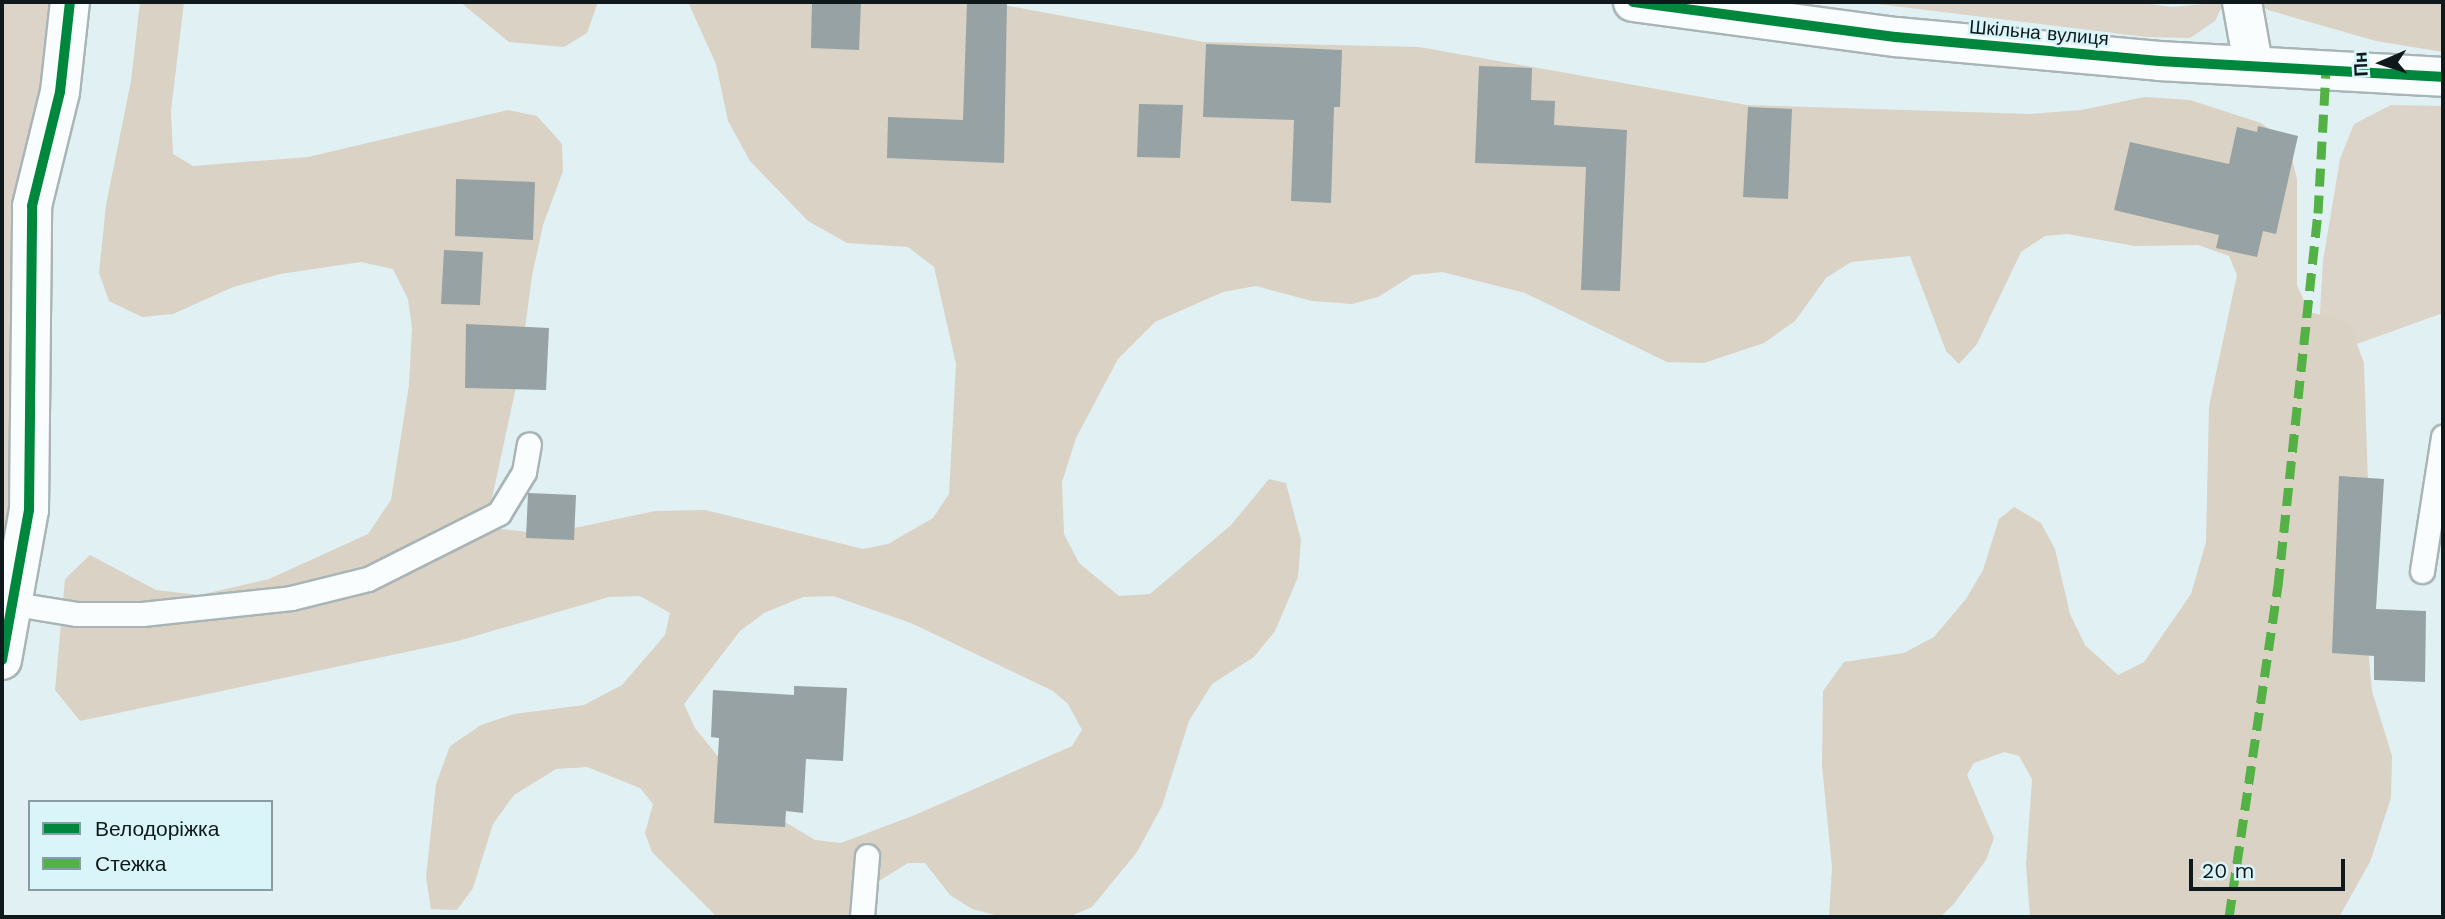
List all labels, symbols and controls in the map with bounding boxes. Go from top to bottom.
street label: Шкільна вулиця [1968,16,2110,50]
north arrow [2347,28,2417,98]
text: Пн [2348,51,2373,77]
legend [28,800,273,891]
text: Велодоріжка [95,816,219,841]
scale bar [2193,846,2349,890]
text: Стежка [95,851,166,876]
text: 20 m [2202,858,2254,883]

